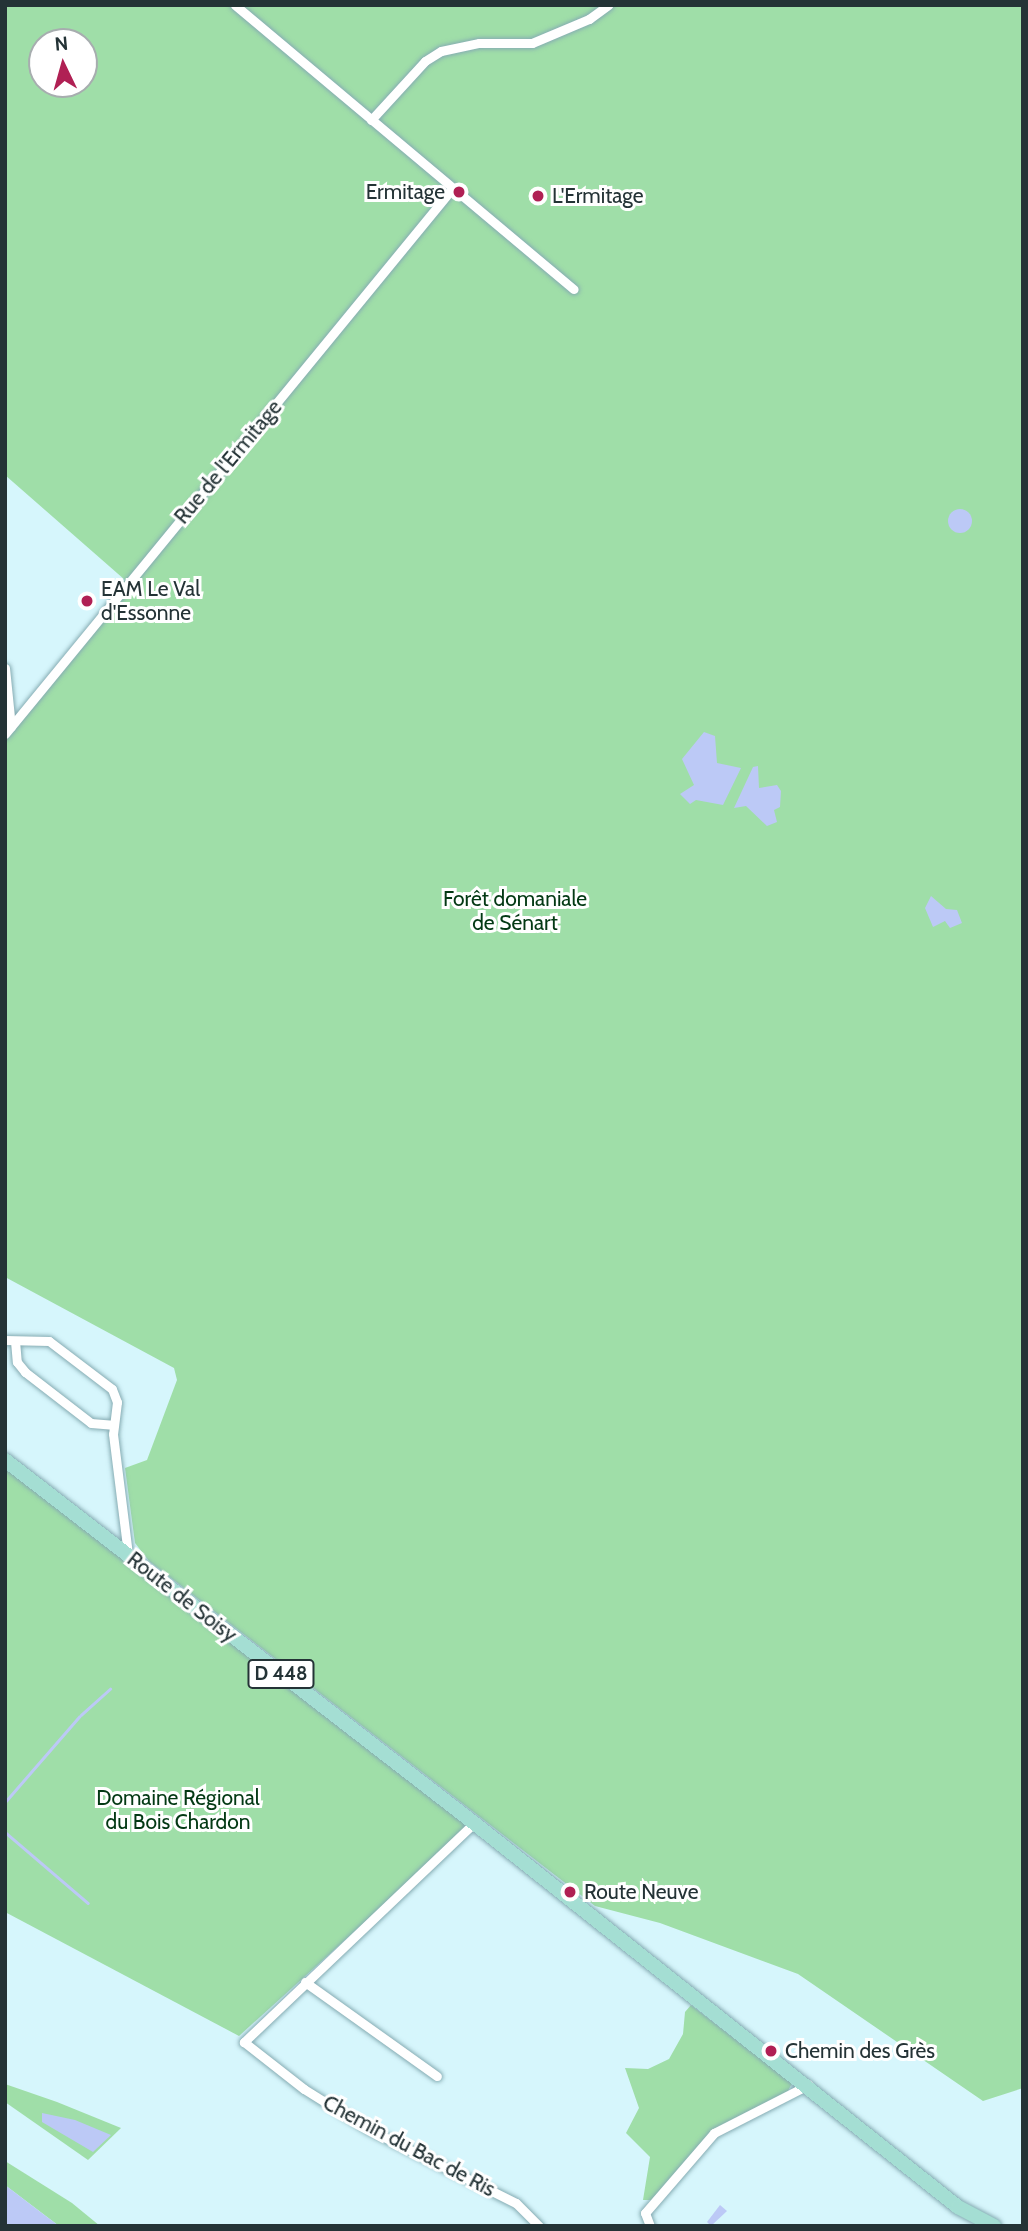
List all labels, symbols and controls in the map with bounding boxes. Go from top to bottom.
north arrow [28,28,98,98]
text: N [54,32,69,56]
place label: Ermitage [366,179,445,205]
place label: L'Ermitage [552,183,644,209]
marker: Ermitage [451,184,467,200]
marker: L'Ermitage [530,188,546,204]
street label: Rue de l'Ermitage [169,395,287,529]
place label: EAM Le Val d'Essonne [101,576,200,626]
marker: EAM Le Val d'Essonne [79,593,95,609]
park label: Forêt domaniale de Sénart [443,886,587,936]
street label: Route de Soisy [122,1546,242,1648]
road number: D 448 [246,1658,316,1690]
park label: Domaine Régional du Bois Chardon [96,1785,260,1835]
place label: Route Neuve [584,1879,698,1905]
marker: Route Neuve [562,1884,578,1900]
place label: Chemin des Grès [785,2038,935,2064]
marker: Chemin des Grès [763,2043,779,2059]
street label: Chemin du Bac de Ris [319,2090,499,2202]

